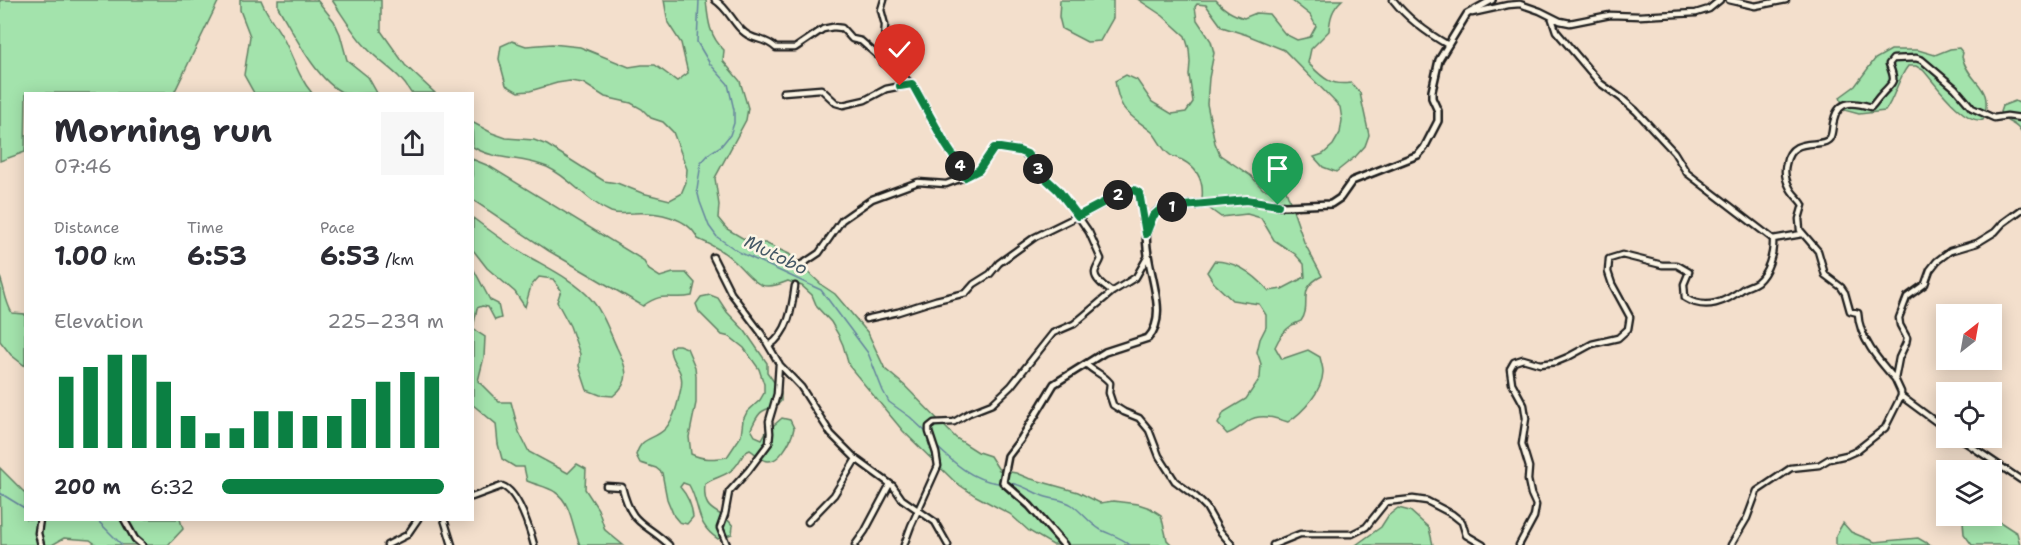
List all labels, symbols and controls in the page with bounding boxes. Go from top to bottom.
pin [874,24,925,86]
icon: check [883,33,916,66]
text: Morning run [54,108,272,153]
button: share [381,112,444,175]
pin [1252,143,1303,205]
pin: 4 [945,151,975,181]
icon: arrive [1261,152,1294,185]
text: 07:46 [54,153,112,179]
pin: 3 [1023,154,1053,184]
text: 4 [954,155,966,176]
text: 3 [1032,158,1044,179]
pin: 2 [1103,180,1133,210]
text: 2 [1112,184,1124,205]
pin: 1 [1157,192,1187,222]
text: 1 [1168,196,1176,217]
text: Distance [54,217,120,238]
text: Time [187,217,224,238]
text: Pace [320,217,355,238]
water label: Mutobo [740,229,812,281]
text: 1.00 [54,238,108,273]
text: 6:53 [187,238,247,273]
text: 6:53 [320,238,380,273]
text: km [108,249,136,270]
text: /km [380,249,414,270]
north arrow [1936,304,2002,370]
map controls [1936,304,2002,526]
text: Elevation [54,308,144,334]
text: 225–239 m [327,308,444,334]
button: locate [1936,382,2002,448]
button: layers [1936,460,2002,526]
text: 200 m [54,474,121,500]
text: 6:32 [150,474,194,500]

